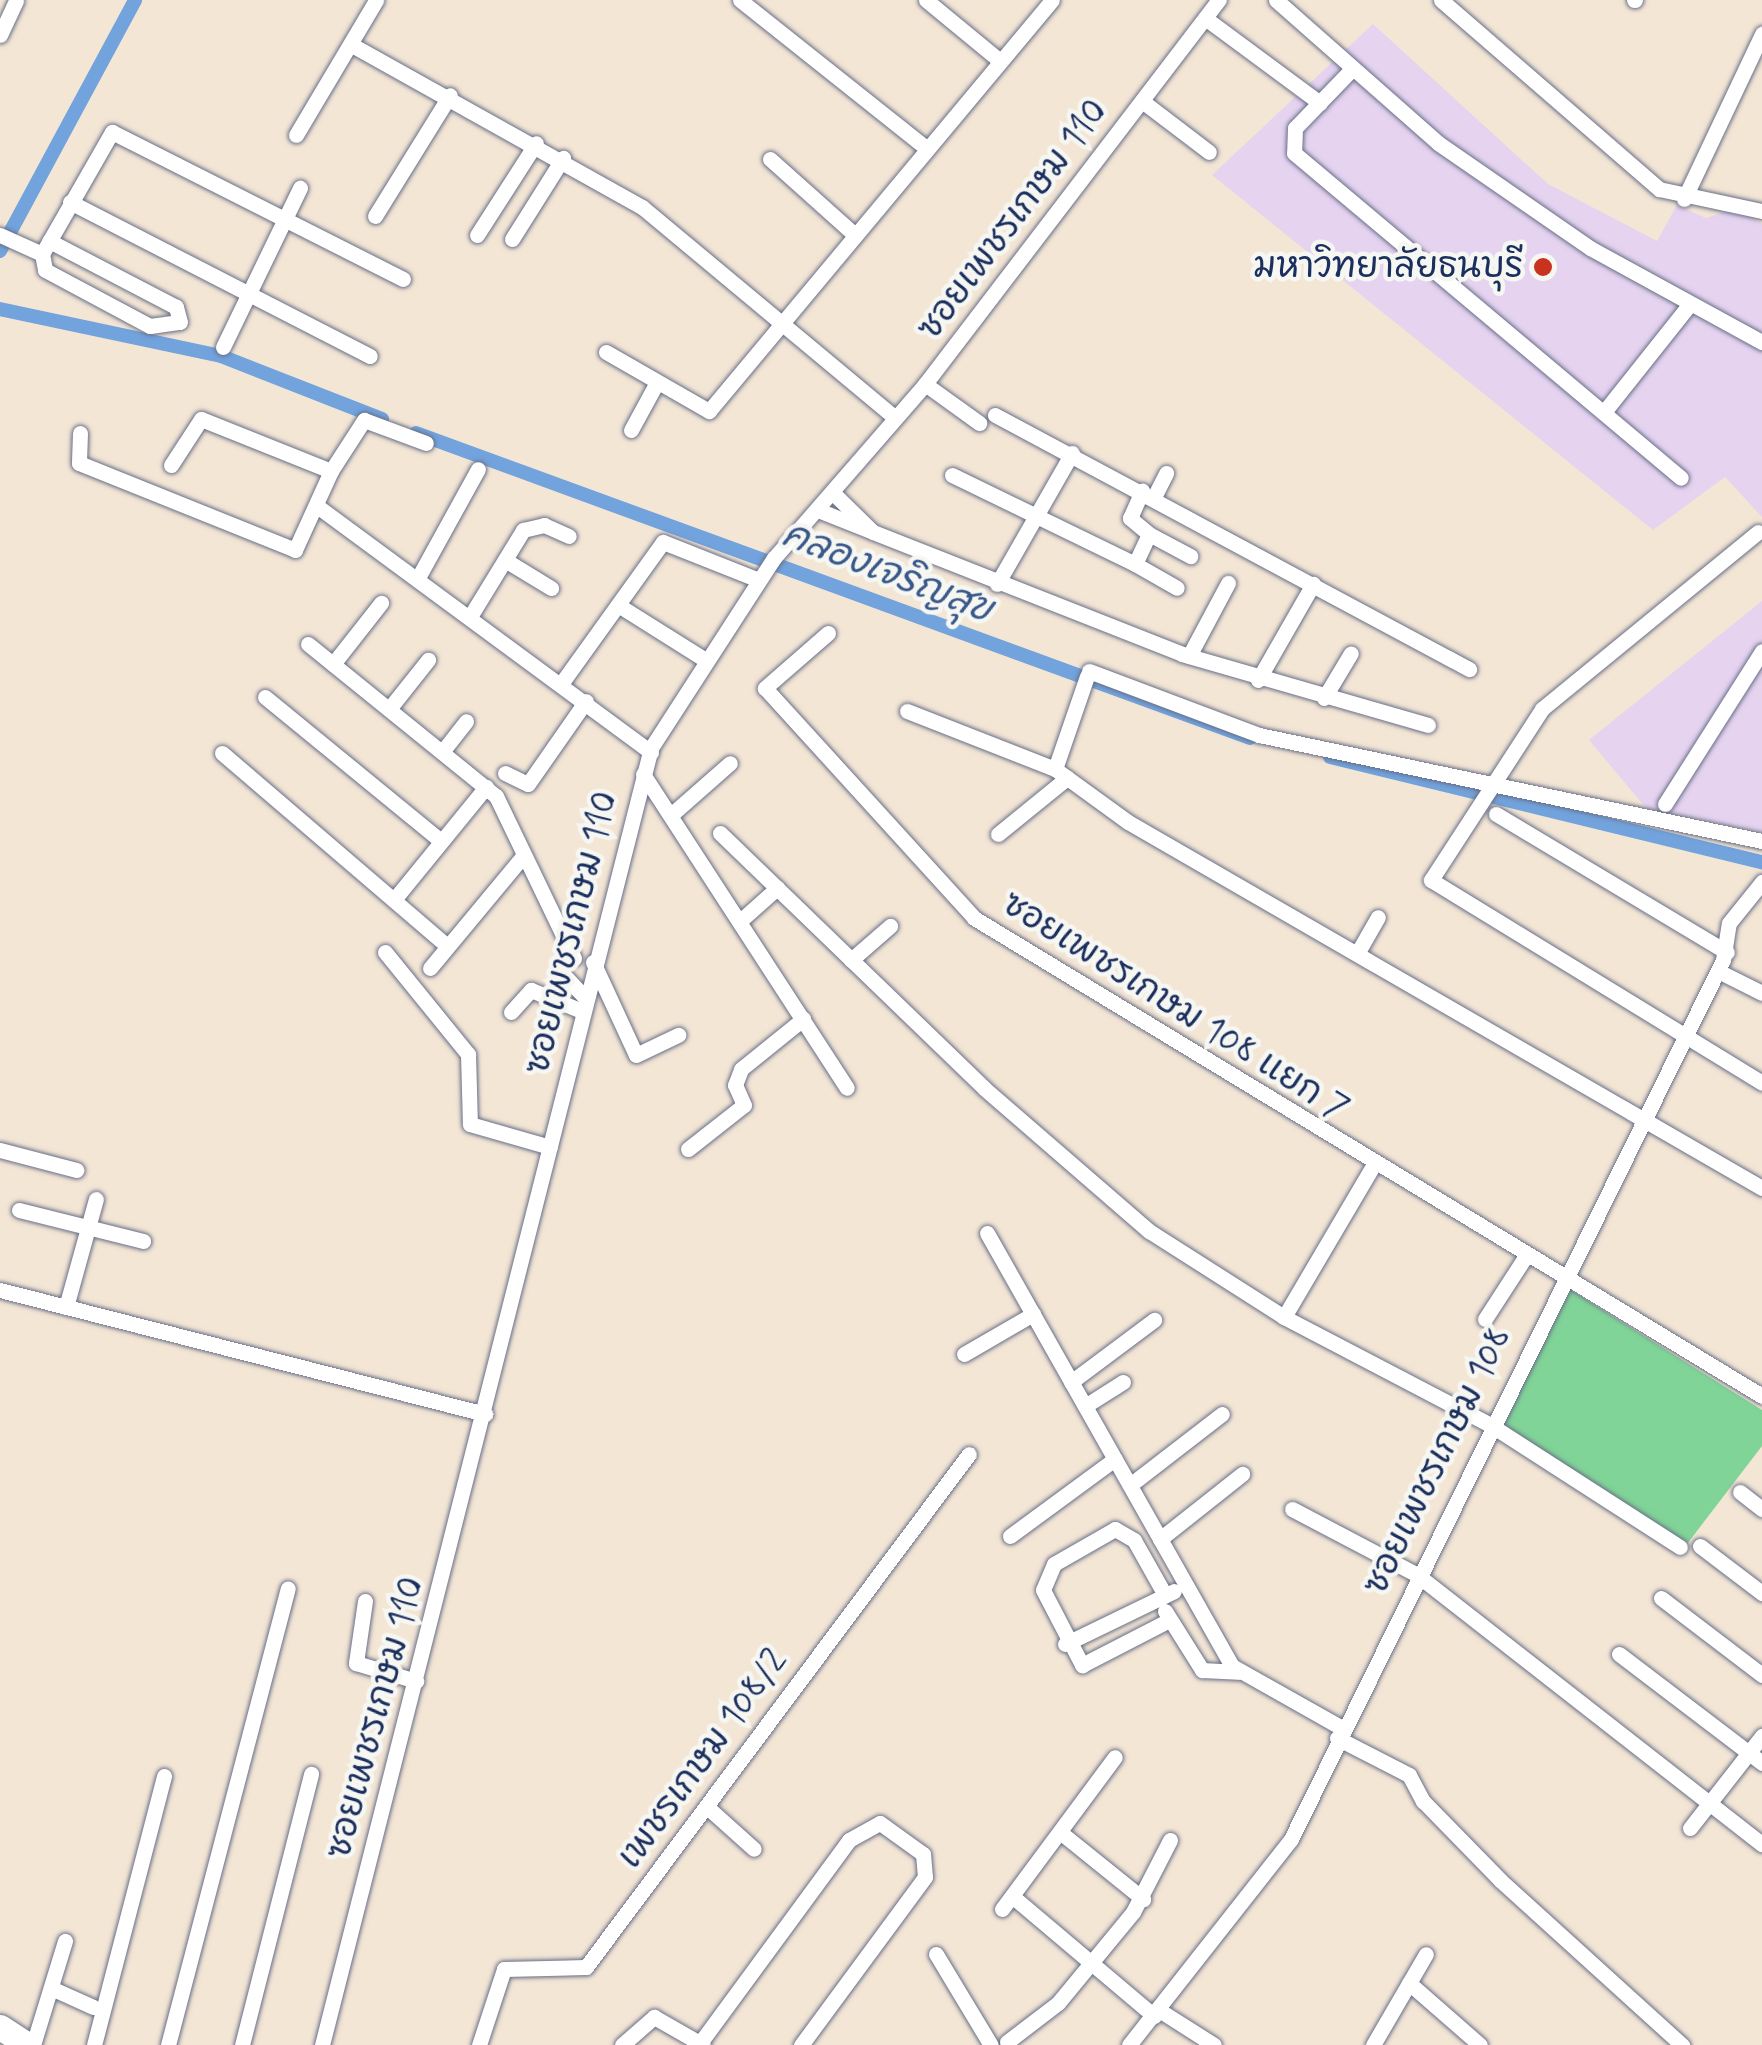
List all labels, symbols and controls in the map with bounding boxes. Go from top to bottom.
street label: ซอยเพชรเกษม 110 [909,92,1117,348]
place label: มหาวิทยาลัยธนบุรี [1253,246,1523,288]
marker: มหาวิทยาลัยธนบุรี [1532,256,1554,278]
water label: คลองเจริญสุข [776,512,998,634]
street label: ซอยเพชรเกษม 110 [517,787,627,1079]
street label: ซอยเพชรเกษม 108 แยก 7 [994,883,1356,1131]
street label: ซอยเพชรเกษม 108 [1355,1320,1521,1602]
street label: ซอยเพชรเกษม 110 [318,1573,434,1863]
street label: เพชรเกษม 108/2 [609,1641,797,1877]

